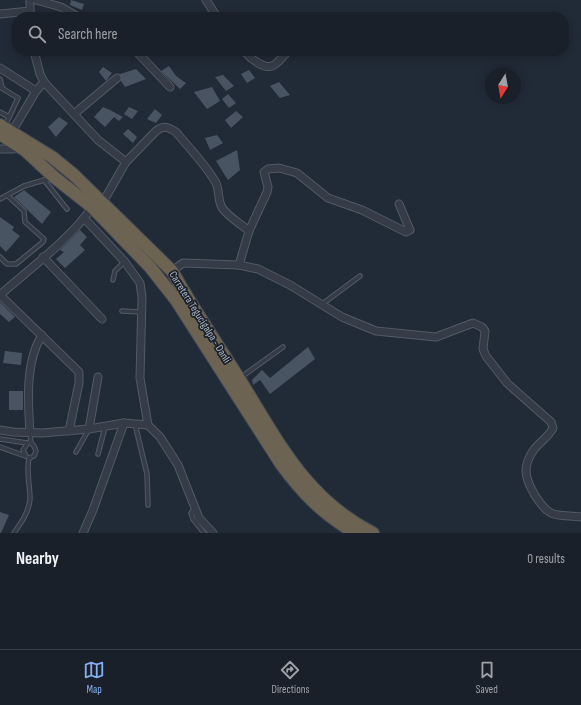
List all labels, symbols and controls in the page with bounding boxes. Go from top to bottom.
search box [12,12,569,56]
icon: search [26,23,48,45]
text: Search here [58,25,118,44]
north arrow [485,68,521,104]
street label: Carretera Tegucigalpa - Danli [167,269,233,365]
text: Nearby [16,549,59,569]
text: 0 results [527,551,565,567]
tab: Map [83,659,105,696]
tab: Directions [272,659,309,696]
tab: Saved [476,659,498,696]

